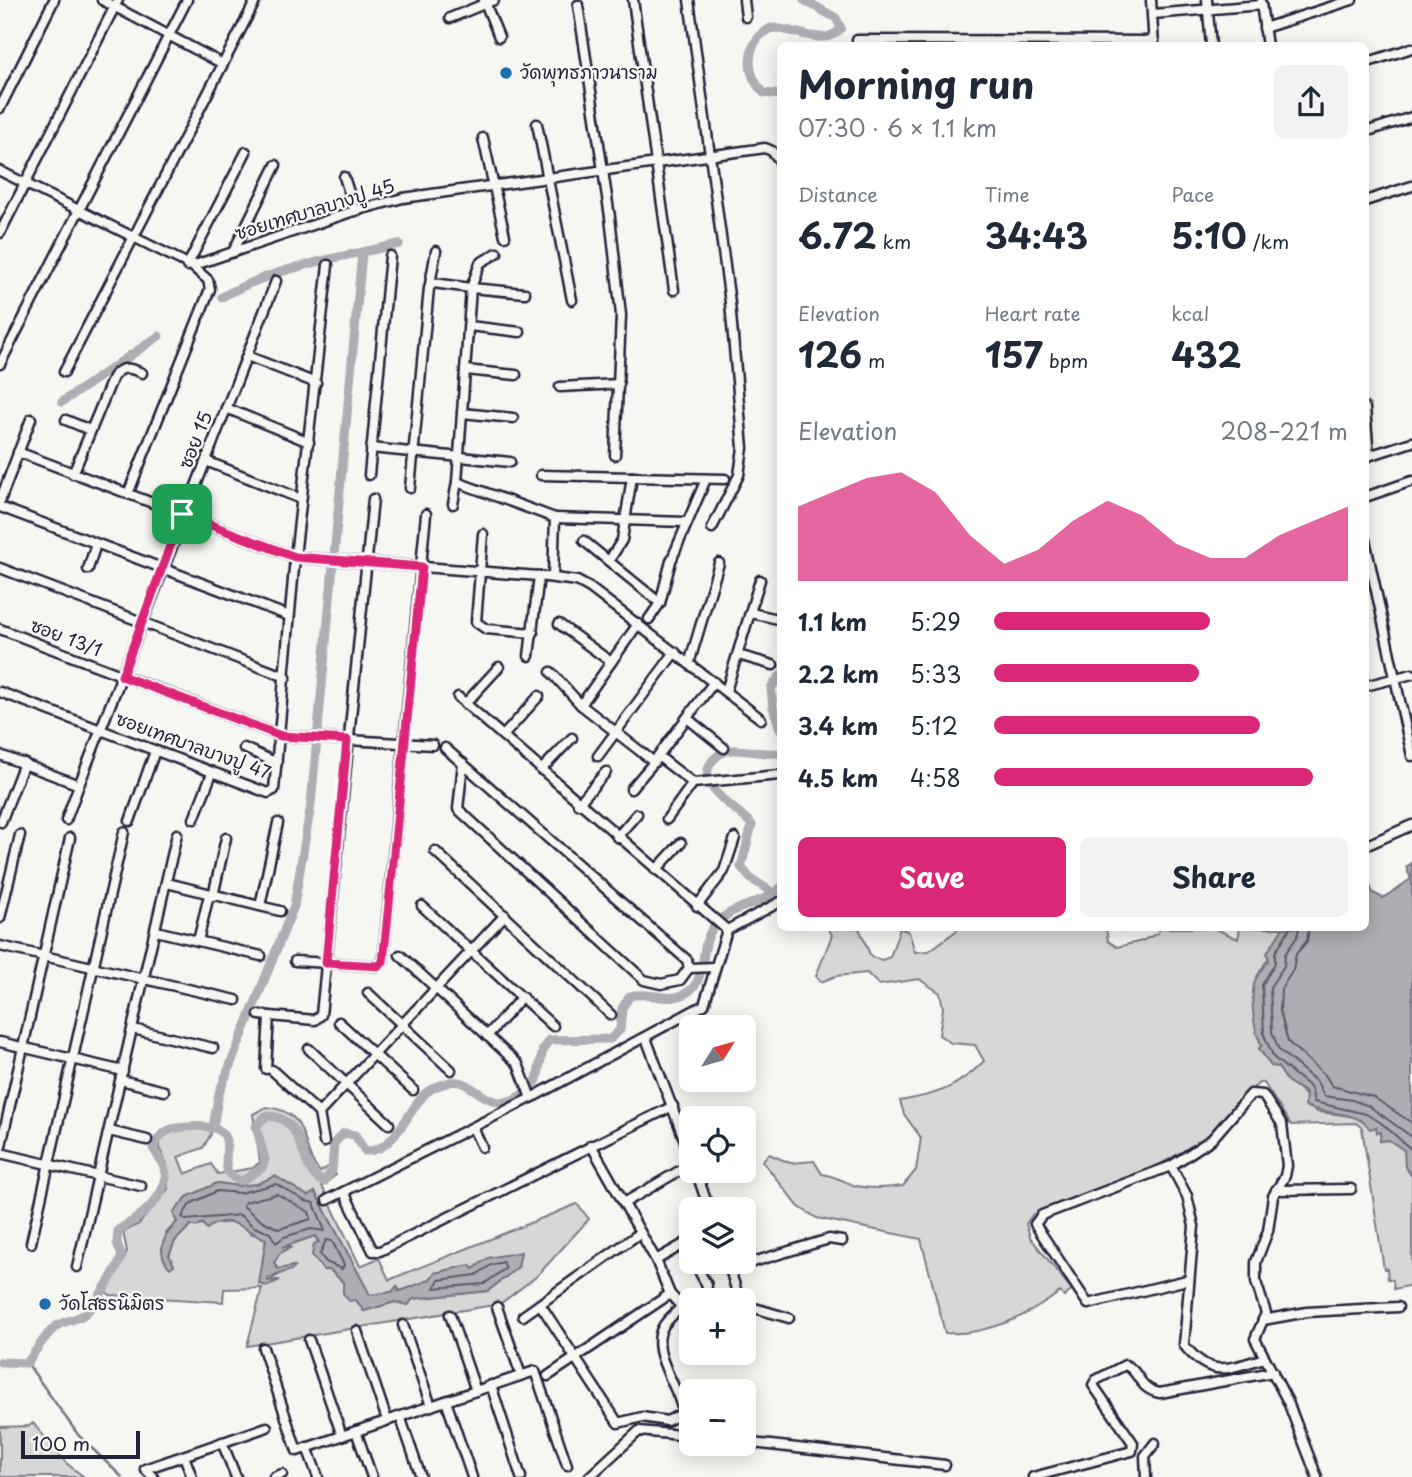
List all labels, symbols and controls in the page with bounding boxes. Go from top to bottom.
text: Morning run [798,55,1034,112]
place label: วัดพุทธภาวนาราม [520,58,658,87]
marker: วัดพุทธภาวนาราม [498,65,514,81]
button: share [1274,65,1348,139]
text: 07:30 · 6 × 1.1 km [798,110,997,145]
street label: ซอยเทศบาลบางปู 45 [231,171,398,248]
text: Distance [798,180,878,208]
text: Time [985,180,1030,208]
text: Pace [1171,180,1214,208]
text: 6.72 [798,208,876,261]
text: 34:43 [985,208,1088,261]
text: 5:10 [1171,208,1247,261]
text: km [876,227,911,255]
text: /km [1247,227,1289,255]
text: Elevation [798,299,880,327]
text: Heart rate [985,299,1081,327]
text: kcal [1171,299,1209,327]
text: 126 [798,327,862,380]
text: 157 [985,327,1043,380]
text: 432 [1171,327,1241,380]
text: m [862,346,885,374]
text: bpm [1043,346,1088,374]
street label: ซอย 15 [171,407,218,472]
text: Elevation [798,413,897,448]
text: 208–221 m [1220,413,1348,448]
pin [152,484,212,544]
icon: arrive [163,495,201,533]
text: 1.1 km [798,604,867,639]
text: 5:29 [910,604,961,639]
street label: ซอย 13/1 [27,611,106,663]
text: 2.2 km [798,656,879,691]
text: 5:33 [910,656,962,691]
street label: ซอยเทศบาลบางปู 47 [111,704,275,787]
text: 3.4 km [798,708,878,743]
text: 5:12 [910,708,958,743]
text: 4.5 km [798,760,878,795]
text: 4:58 [910,760,961,795]
button: Save [798,837,1066,917]
button: Share [1080,837,1348,917]
north arrow [679,1015,756,1092]
map controls [679,1015,756,1456]
button: locate [679,1106,756,1183]
button: layers [679,1197,756,1274]
button: + [679,1288,756,1365]
place label: วัดโสธรนิมิตร [59,1289,165,1316]
marker: วัดโสธรนิมิตร [37,1296,53,1312]
button: − [679,1379,756,1456]
scale bar [21,1428,140,1460]
text: 100 m [32,1429,90,1457]

